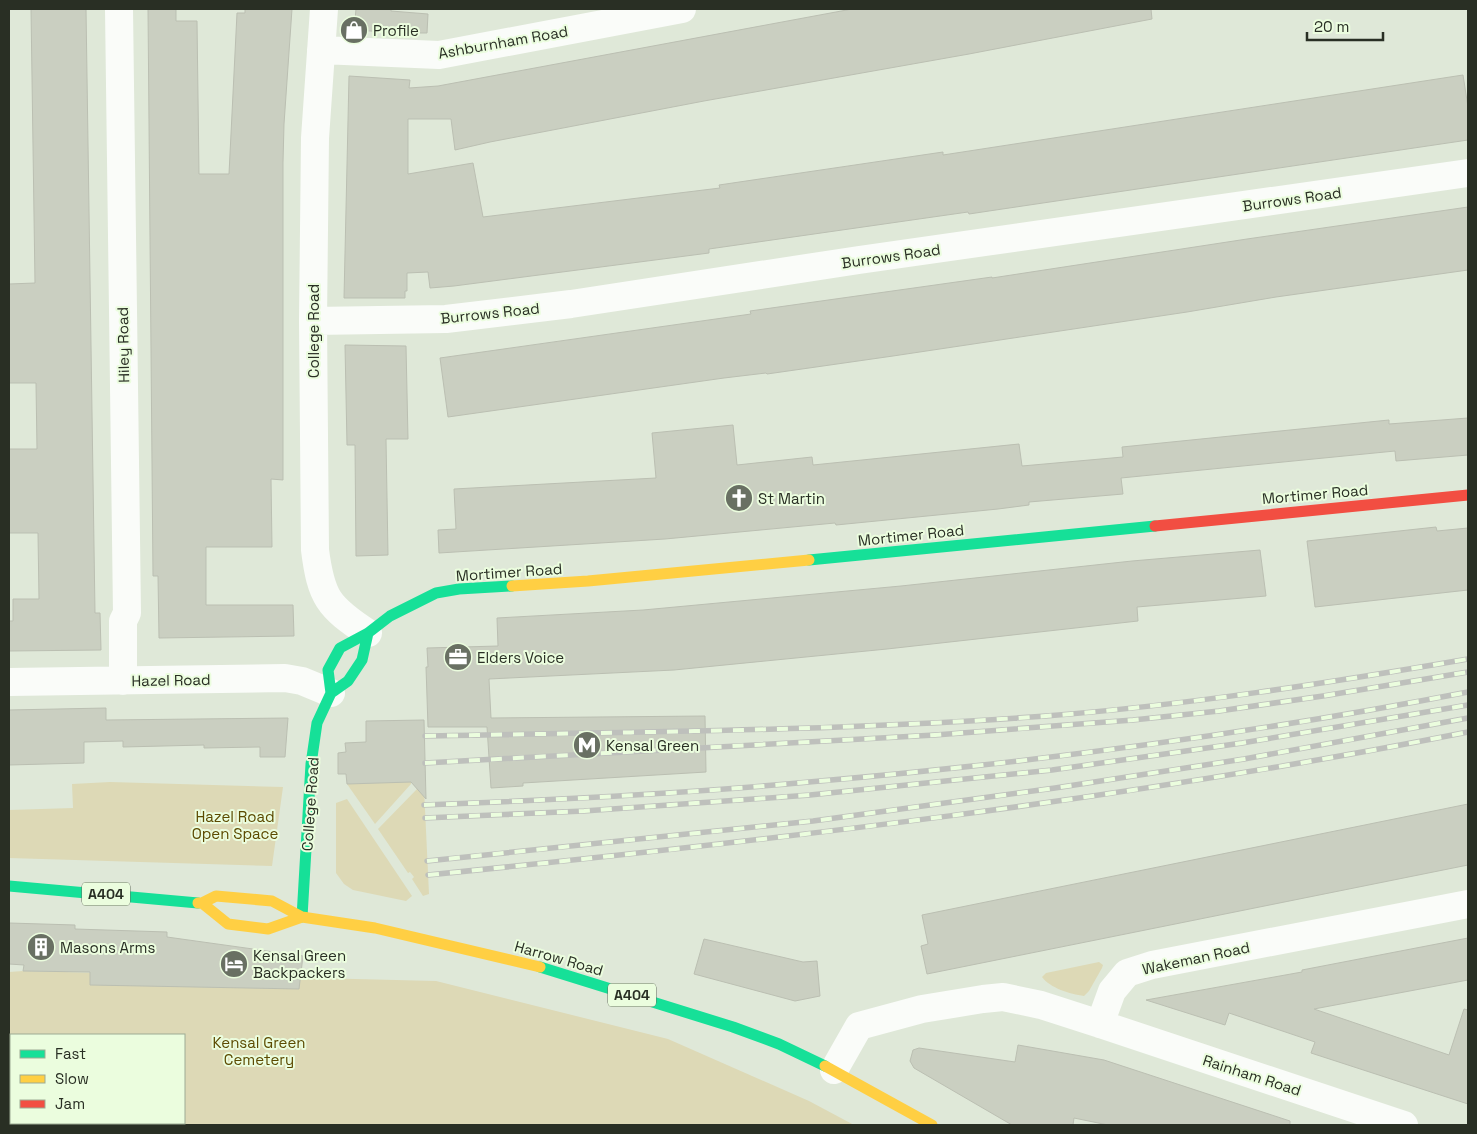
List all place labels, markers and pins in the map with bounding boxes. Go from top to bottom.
shop icon: Profile [339,15,369,45]
place label: Profile [373,21,419,40]
church icon: St Martin [724,483,754,513]
place label: St Martin [758,489,825,508]
office icon: Elders Voice [443,642,473,672]
place label: Elders Voice [477,648,564,667]
metro station icon: Kensal Green [572,730,602,760]
place label: Kensal Green [606,736,699,755]
building icon: Masons Arms [26,932,56,962]
place label: Masons Arms [60,938,155,957]
place label: Kensal Green Backpackers [253,946,346,982]
hotel icon: Kensal Green Backpackers [219,949,249,979]

